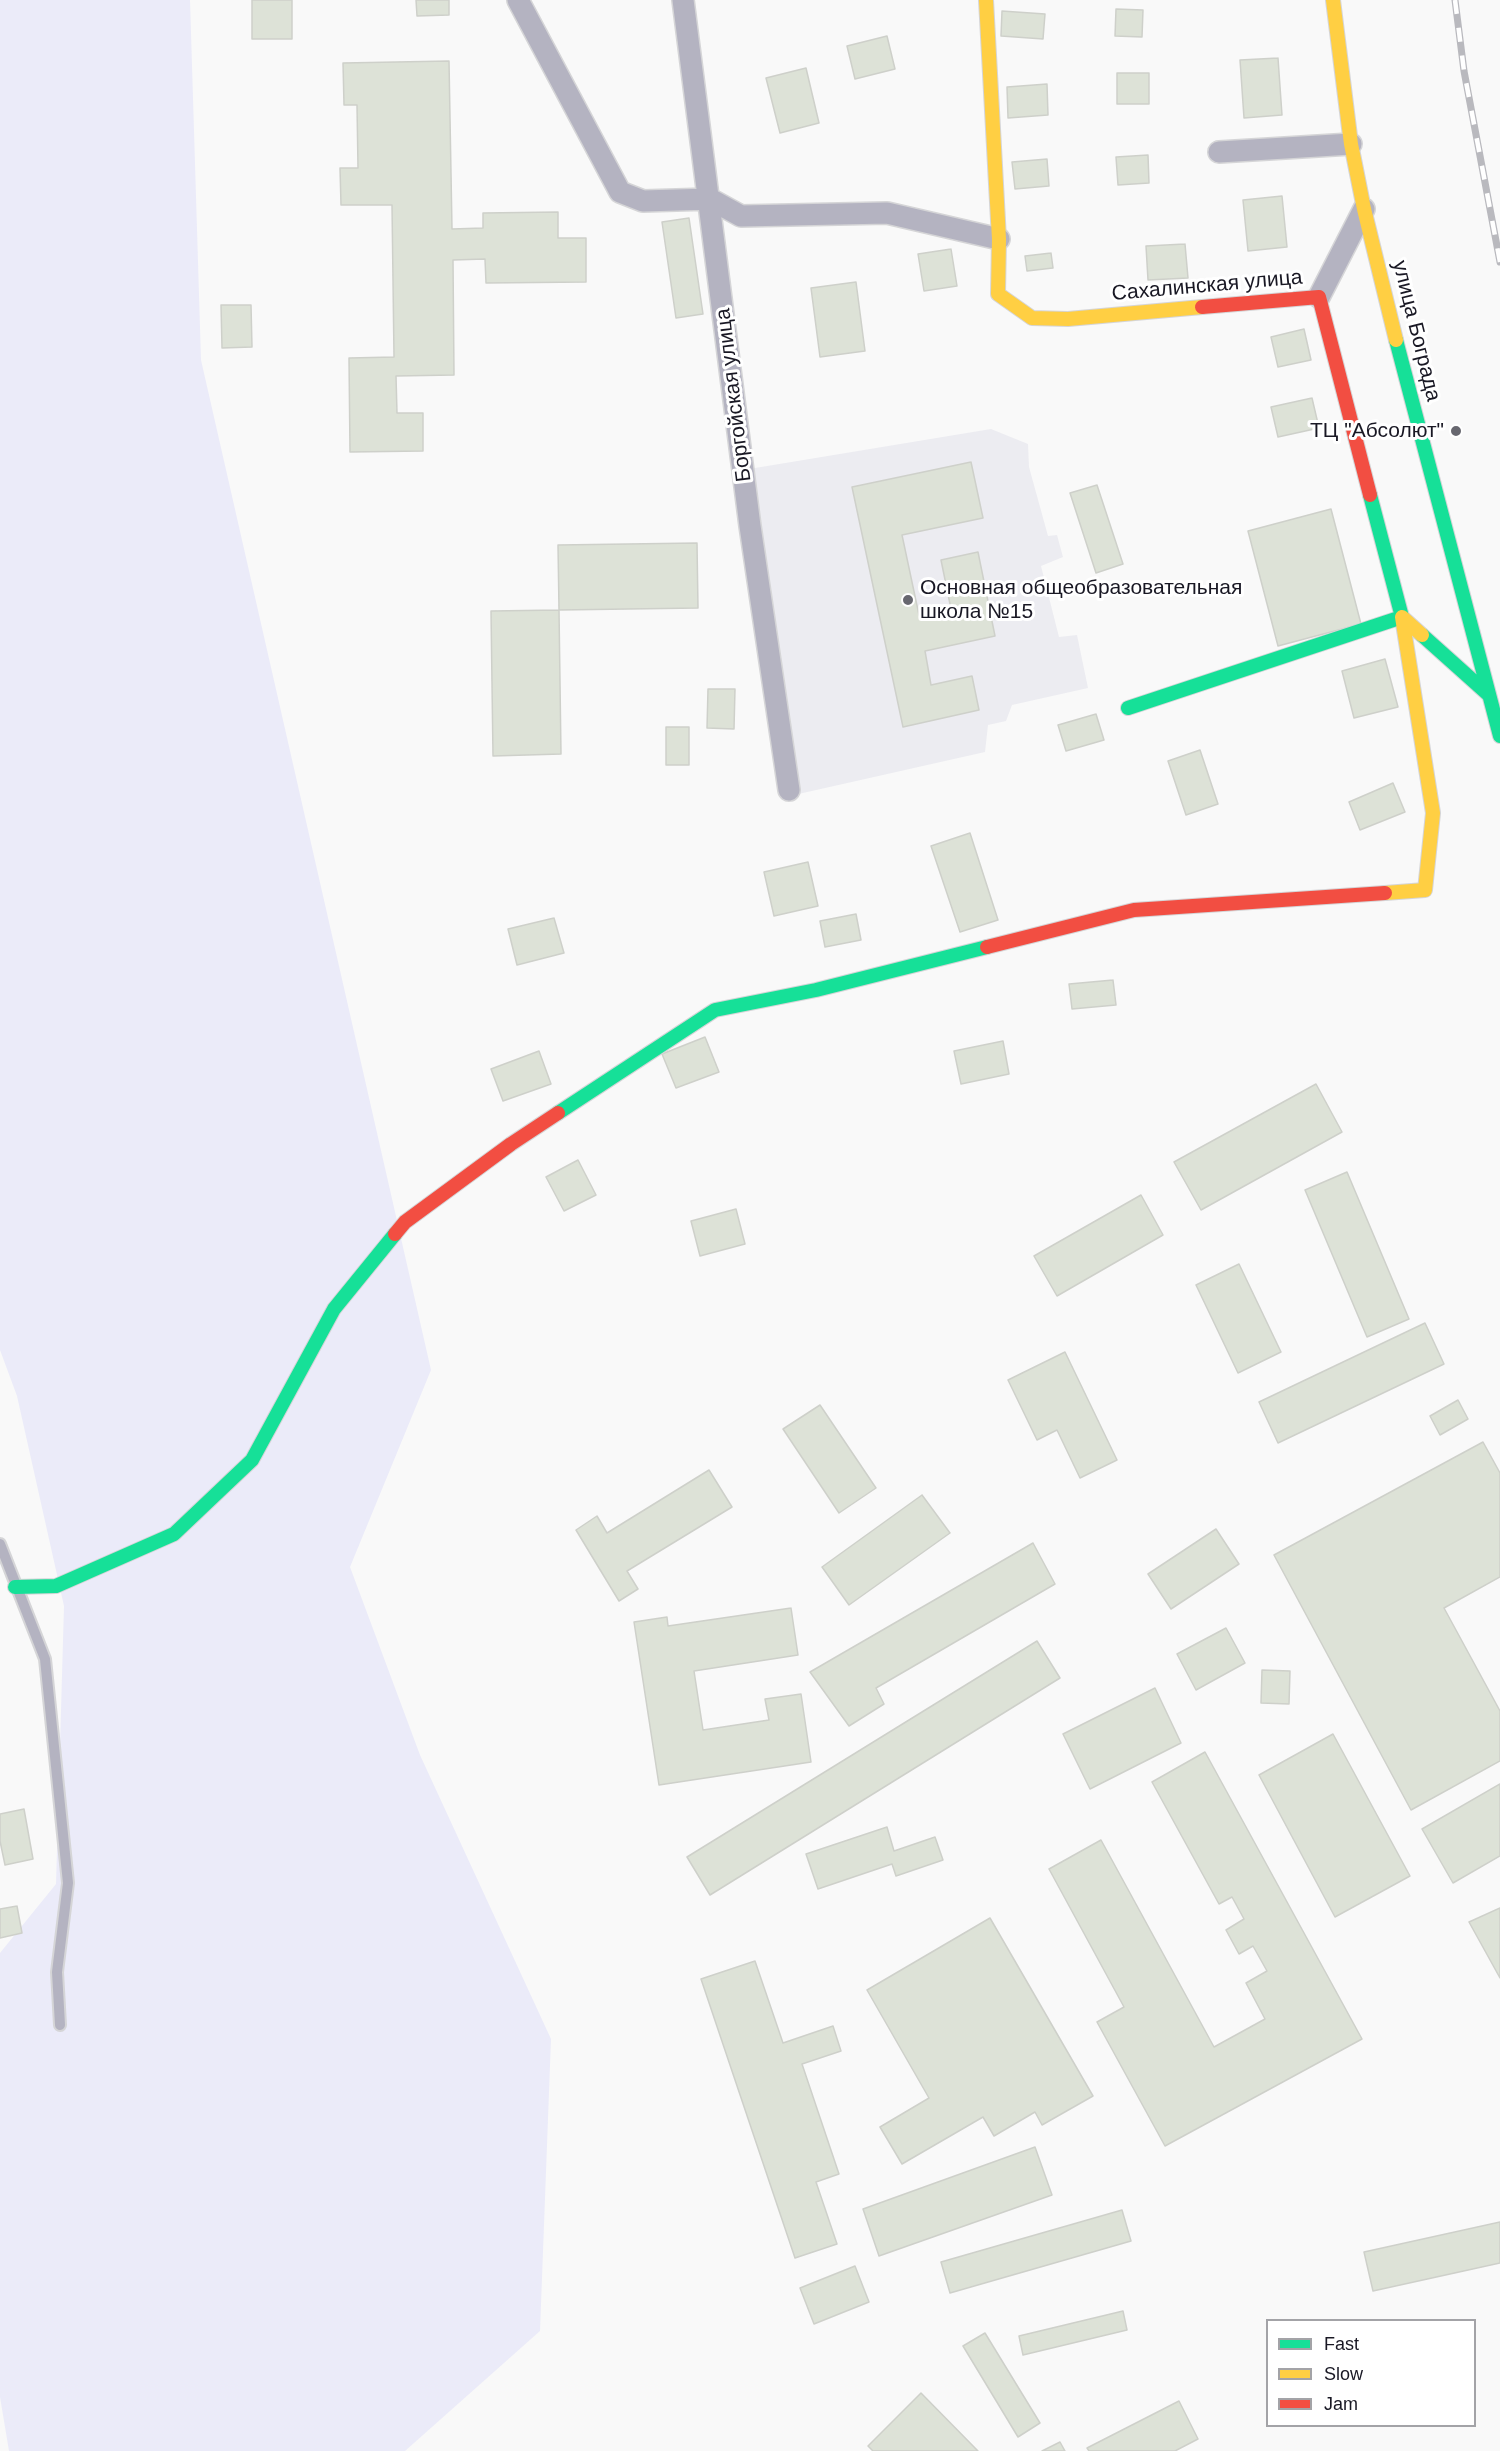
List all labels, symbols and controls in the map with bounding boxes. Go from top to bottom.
street label: улица Бограда [1386,258,1446,404]
street label: Сахалинская улица [1111,265,1303,307]
street label: Боргойская улица [711,307,757,483]
place label: ТЦ "Абсолют" [1310,418,1444,444]
marker: ТЦ "Абсолют" [1449,424,1463,438]
place label: Основная общеобразовательная школа №15 [920,575,1242,625]
marker: Основная общеобразовательная школа №15 [901,593,915,607]
legend [1266,2319,1476,2427]
text: Fast [1324,2334,1359,2354]
text: Slow [1324,2364,1363,2384]
text: Jam [1324,2394,1358,2414]

